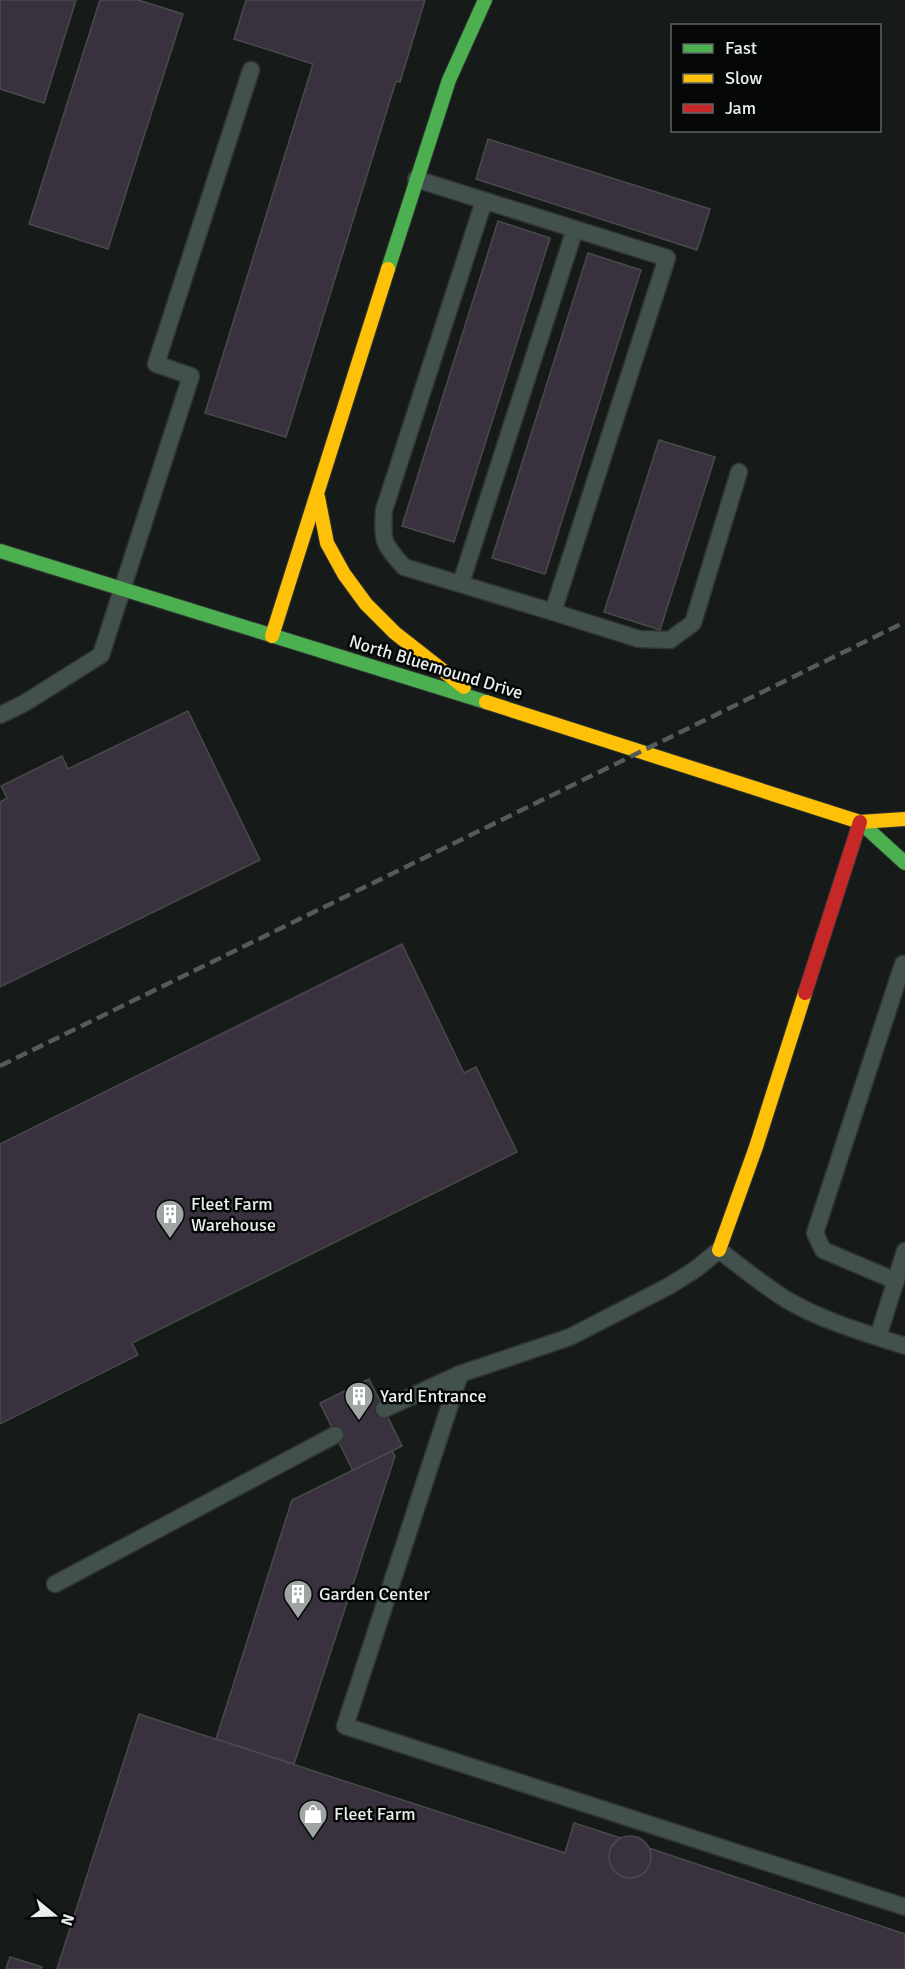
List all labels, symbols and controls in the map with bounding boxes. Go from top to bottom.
legend [671,24,881,132]
text: Fast [725,37,757,59]
text: Slow [725,67,762,89]
text: Jam [725,97,756,119]
street label: North Bluemound Drive [346,630,526,704]
place label: Fleet Farm Warehouse [191,1193,276,1236]
building icon: Fleet Farm Warehouse [154,1198,186,1240]
building icon: Yard Entrance [343,1380,375,1422]
place label: Yard Entrance [380,1385,486,1407]
building icon: Garden Center [282,1578,314,1620]
place label: Garden Center [319,1583,430,1605]
shop icon: Fleet Farm [297,1798,329,1840]
place label: Fleet Farm [334,1803,416,1825]
north arrow [24,1885,84,1945]
text: N [56,1911,79,1928]

